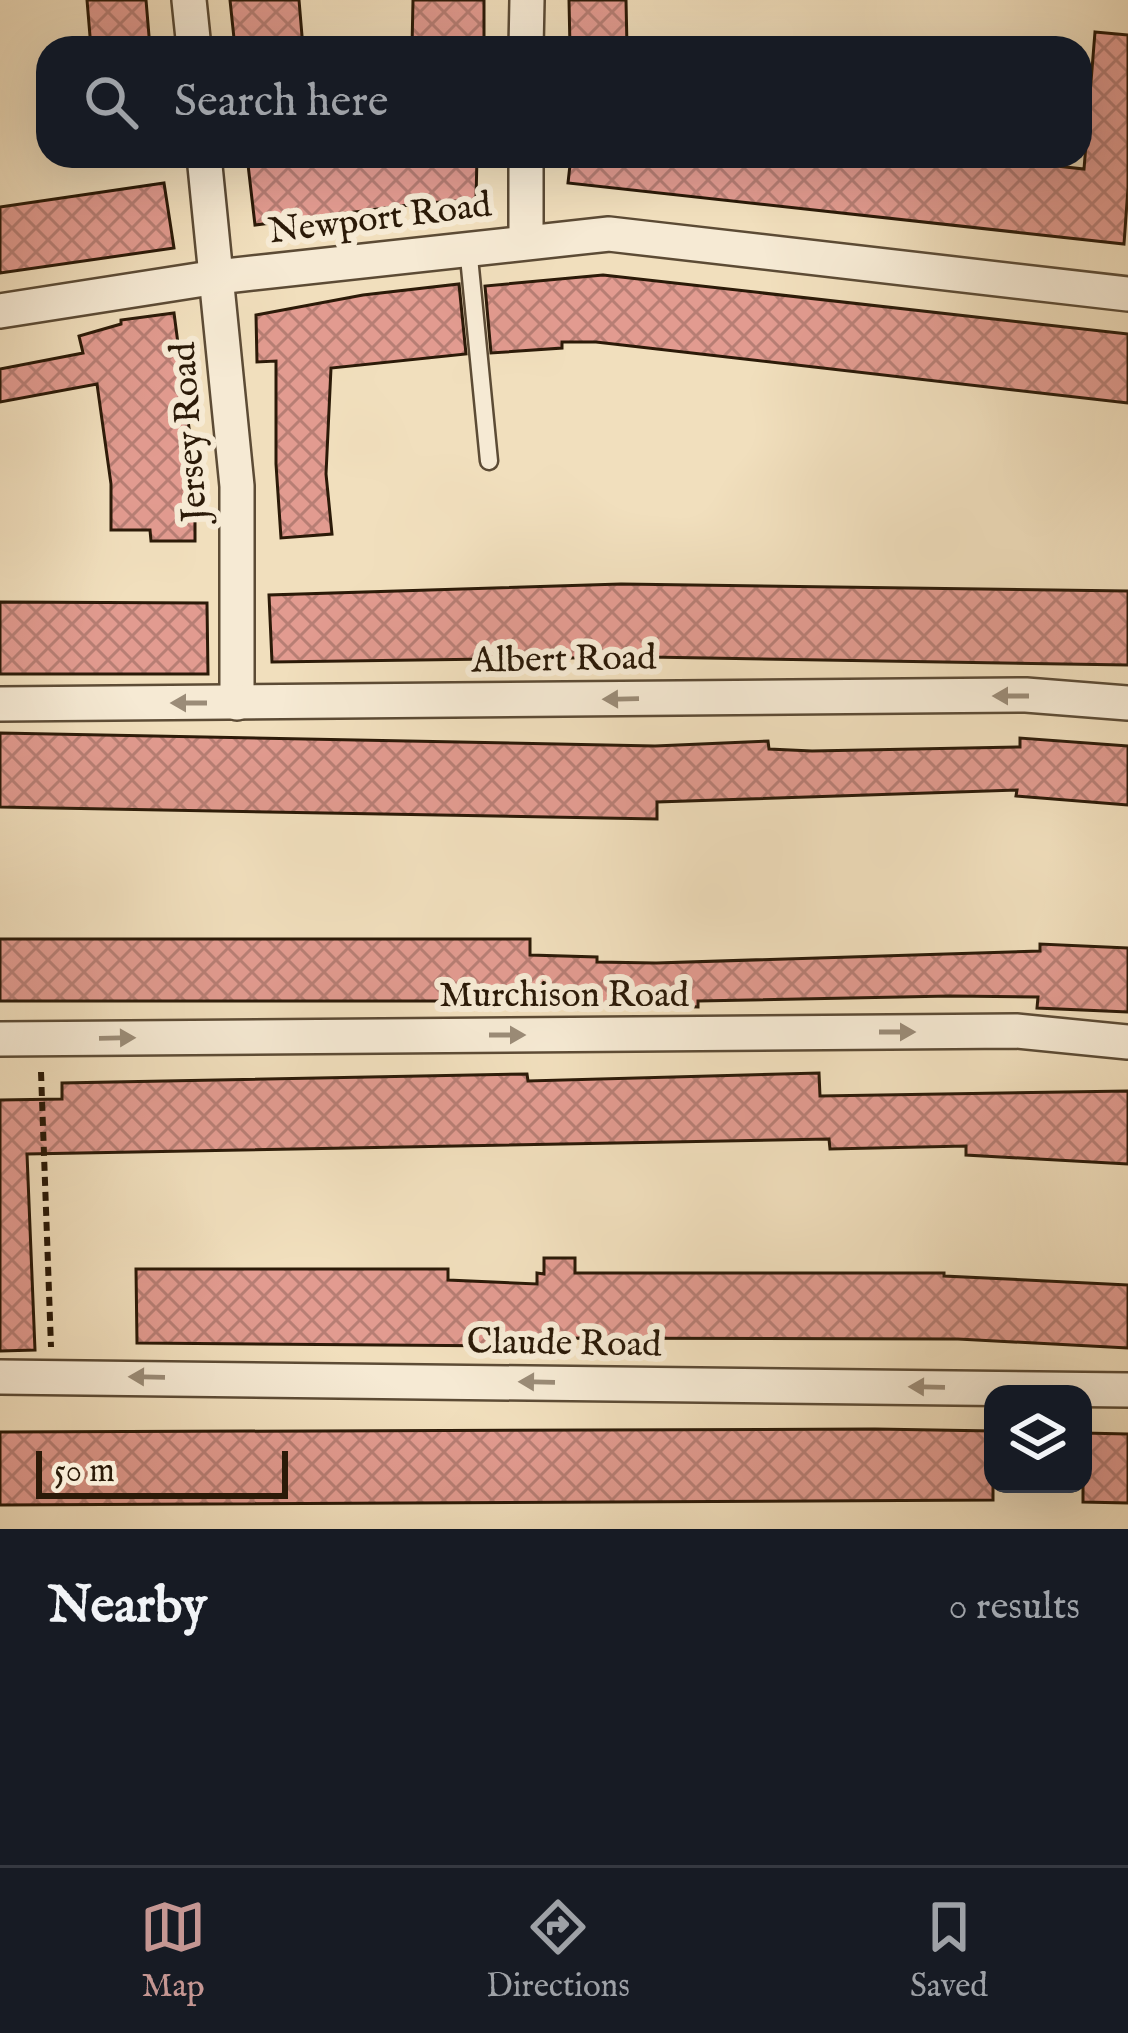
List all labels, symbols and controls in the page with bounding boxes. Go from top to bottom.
search box [36,36,1092,168]
icon: search [78,69,144,135]
text: Search here [174,74,388,131]
street label: Newport Road [266,182,495,255]
street label: Jersey Road [161,340,219,527]
street label: Albert Road [470,635,658,685]
one-way arrow [991,686,1029,706]
one-way arrow [601,689,639,709]
one-way arrow [169,693,207,713]
street label: Murchison Road [439,973,690,1019]
one-way arrow [879,1022,917,1042]
one-way arrow [489,1025,527,1045]
one-way arrow [99,1028,137,1048]
street label: Claude Road [466,1319,663,1369]
one-way arrow [127,1368,165,1387]
one-way arrow [517,1373,555,1392]
one-way arrow [907,1377,945,1397]
map controls [984,1385,1092,1493]
button: layers [984,1385,1092,1493]
scale bar [36,1445,288,1498]
text: 50 m [54,1451,115,1493]
text: Nearby [48,1575,207,1640]
text: 0 results [948,1583,1080,1632]
tab: Map [140,1894,206,2008]
tab: Directions [486,1894,630,2008]
tab: Saved [910,1894,988,2008]

